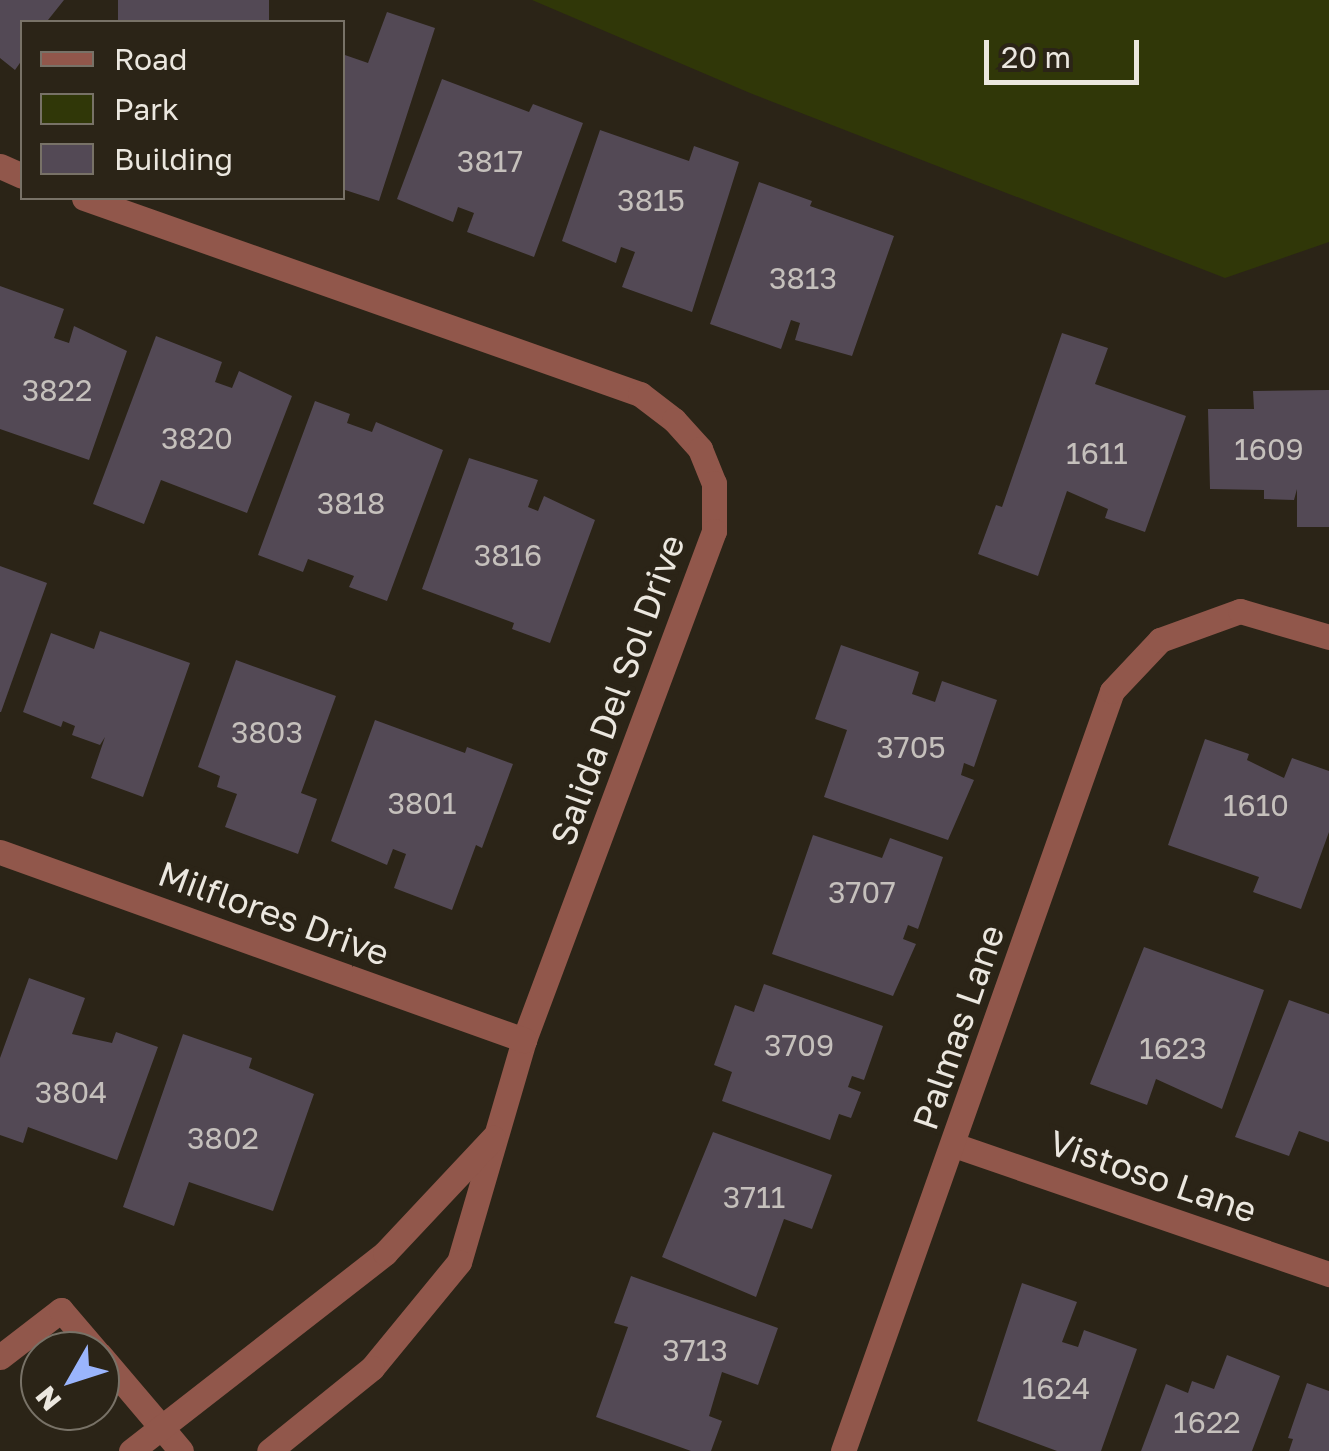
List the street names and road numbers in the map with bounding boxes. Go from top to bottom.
street label: Salida Del Sol Drive [541,529,693,851]
street label: Milflores Drive [153,852,395,974]
street label: Palmas Lane [903,919,1013,1135]
street label: Vistoso Lane [1044,1121,1262,1231]

